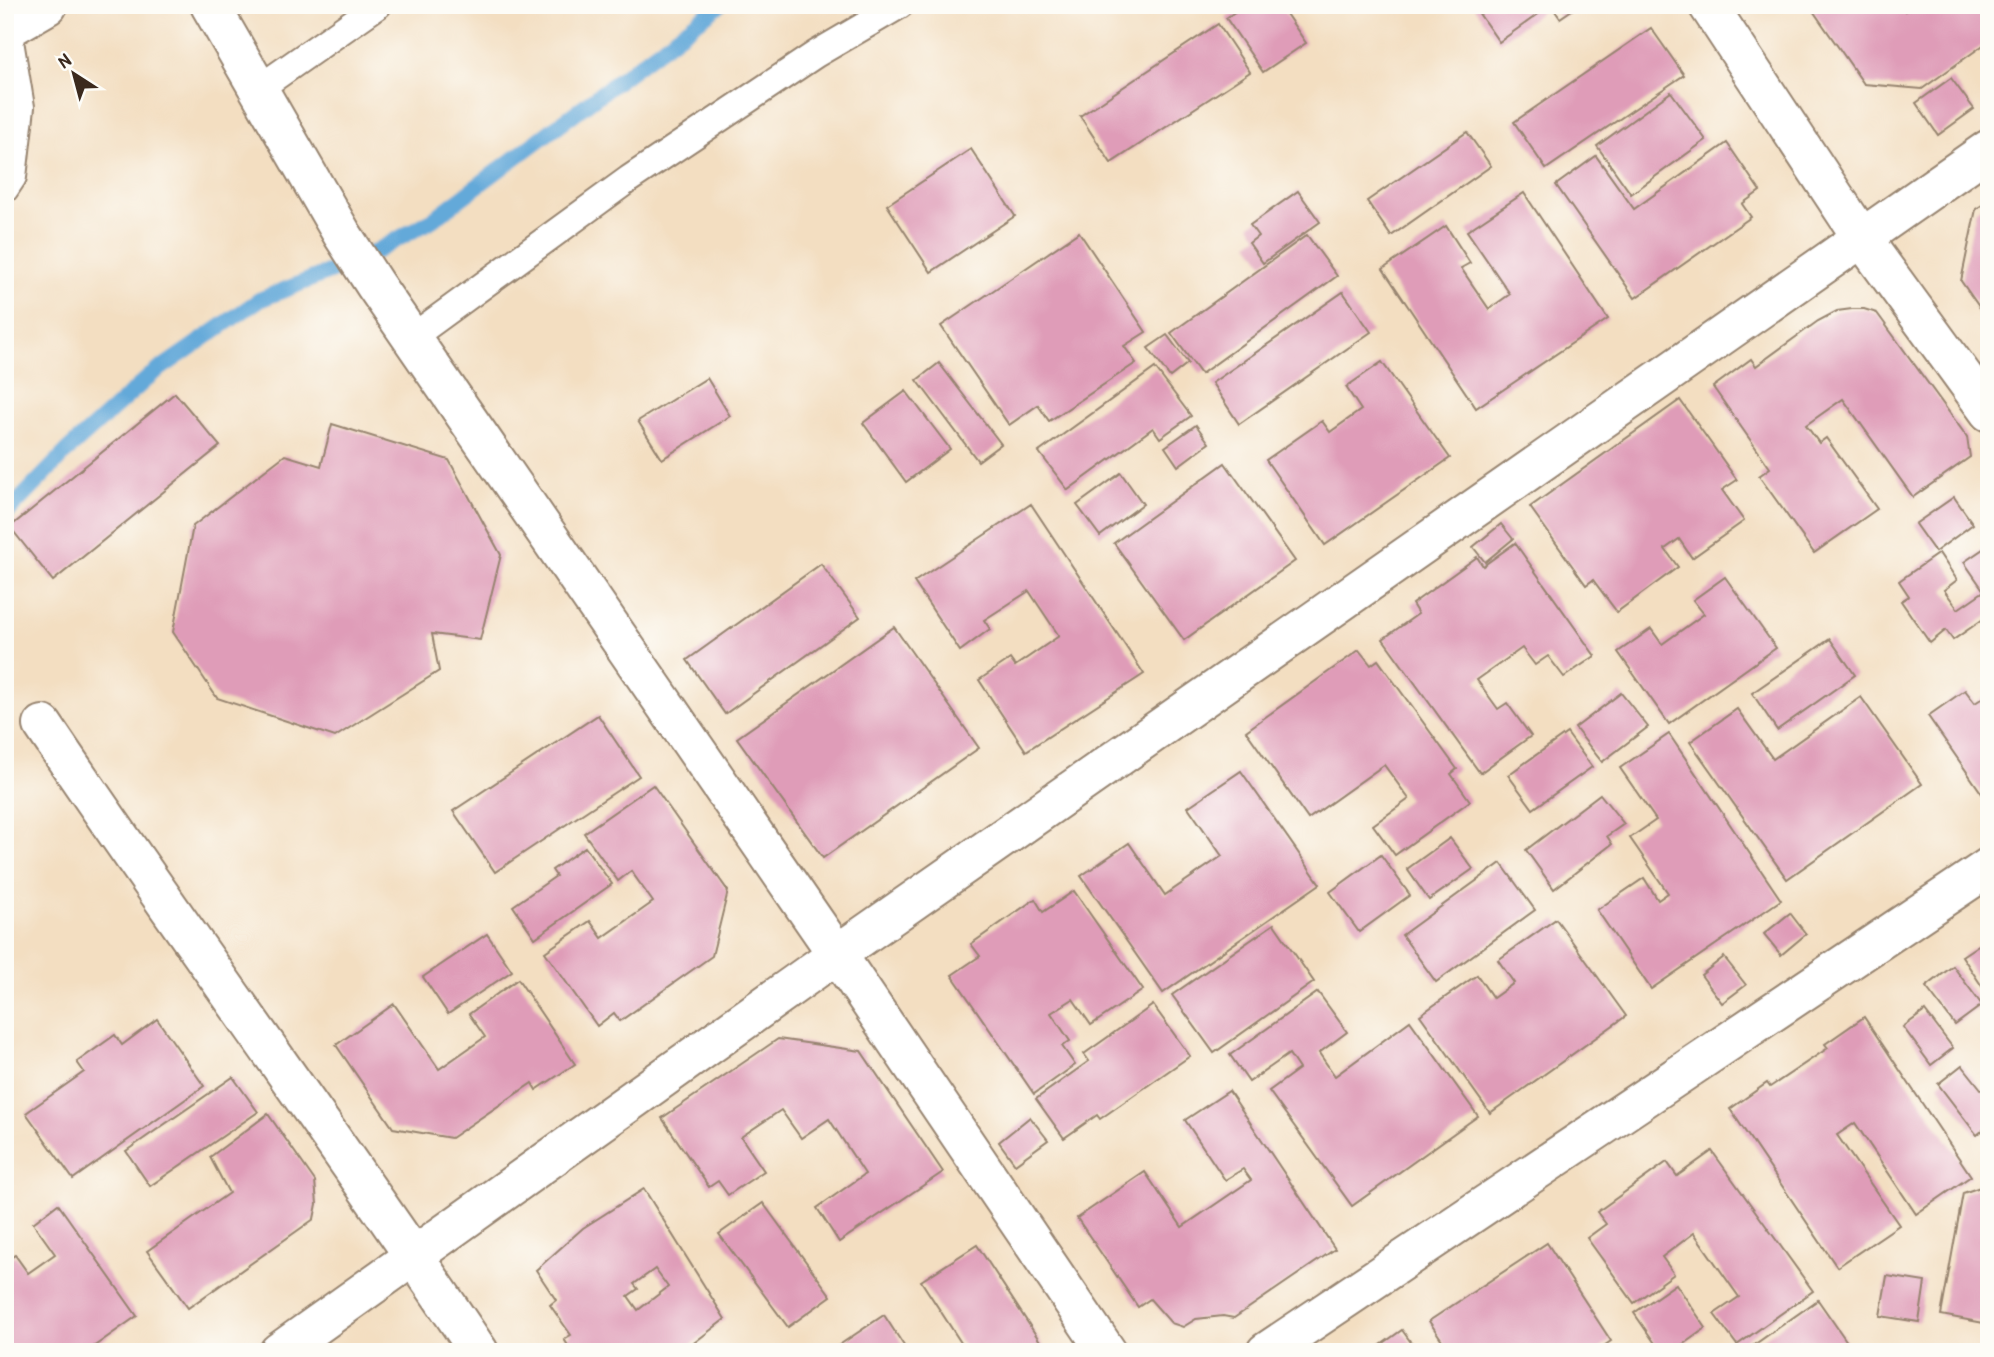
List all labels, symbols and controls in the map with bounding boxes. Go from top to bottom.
north arrow [38,38,108,108]
text: N [52,47,76,74]

